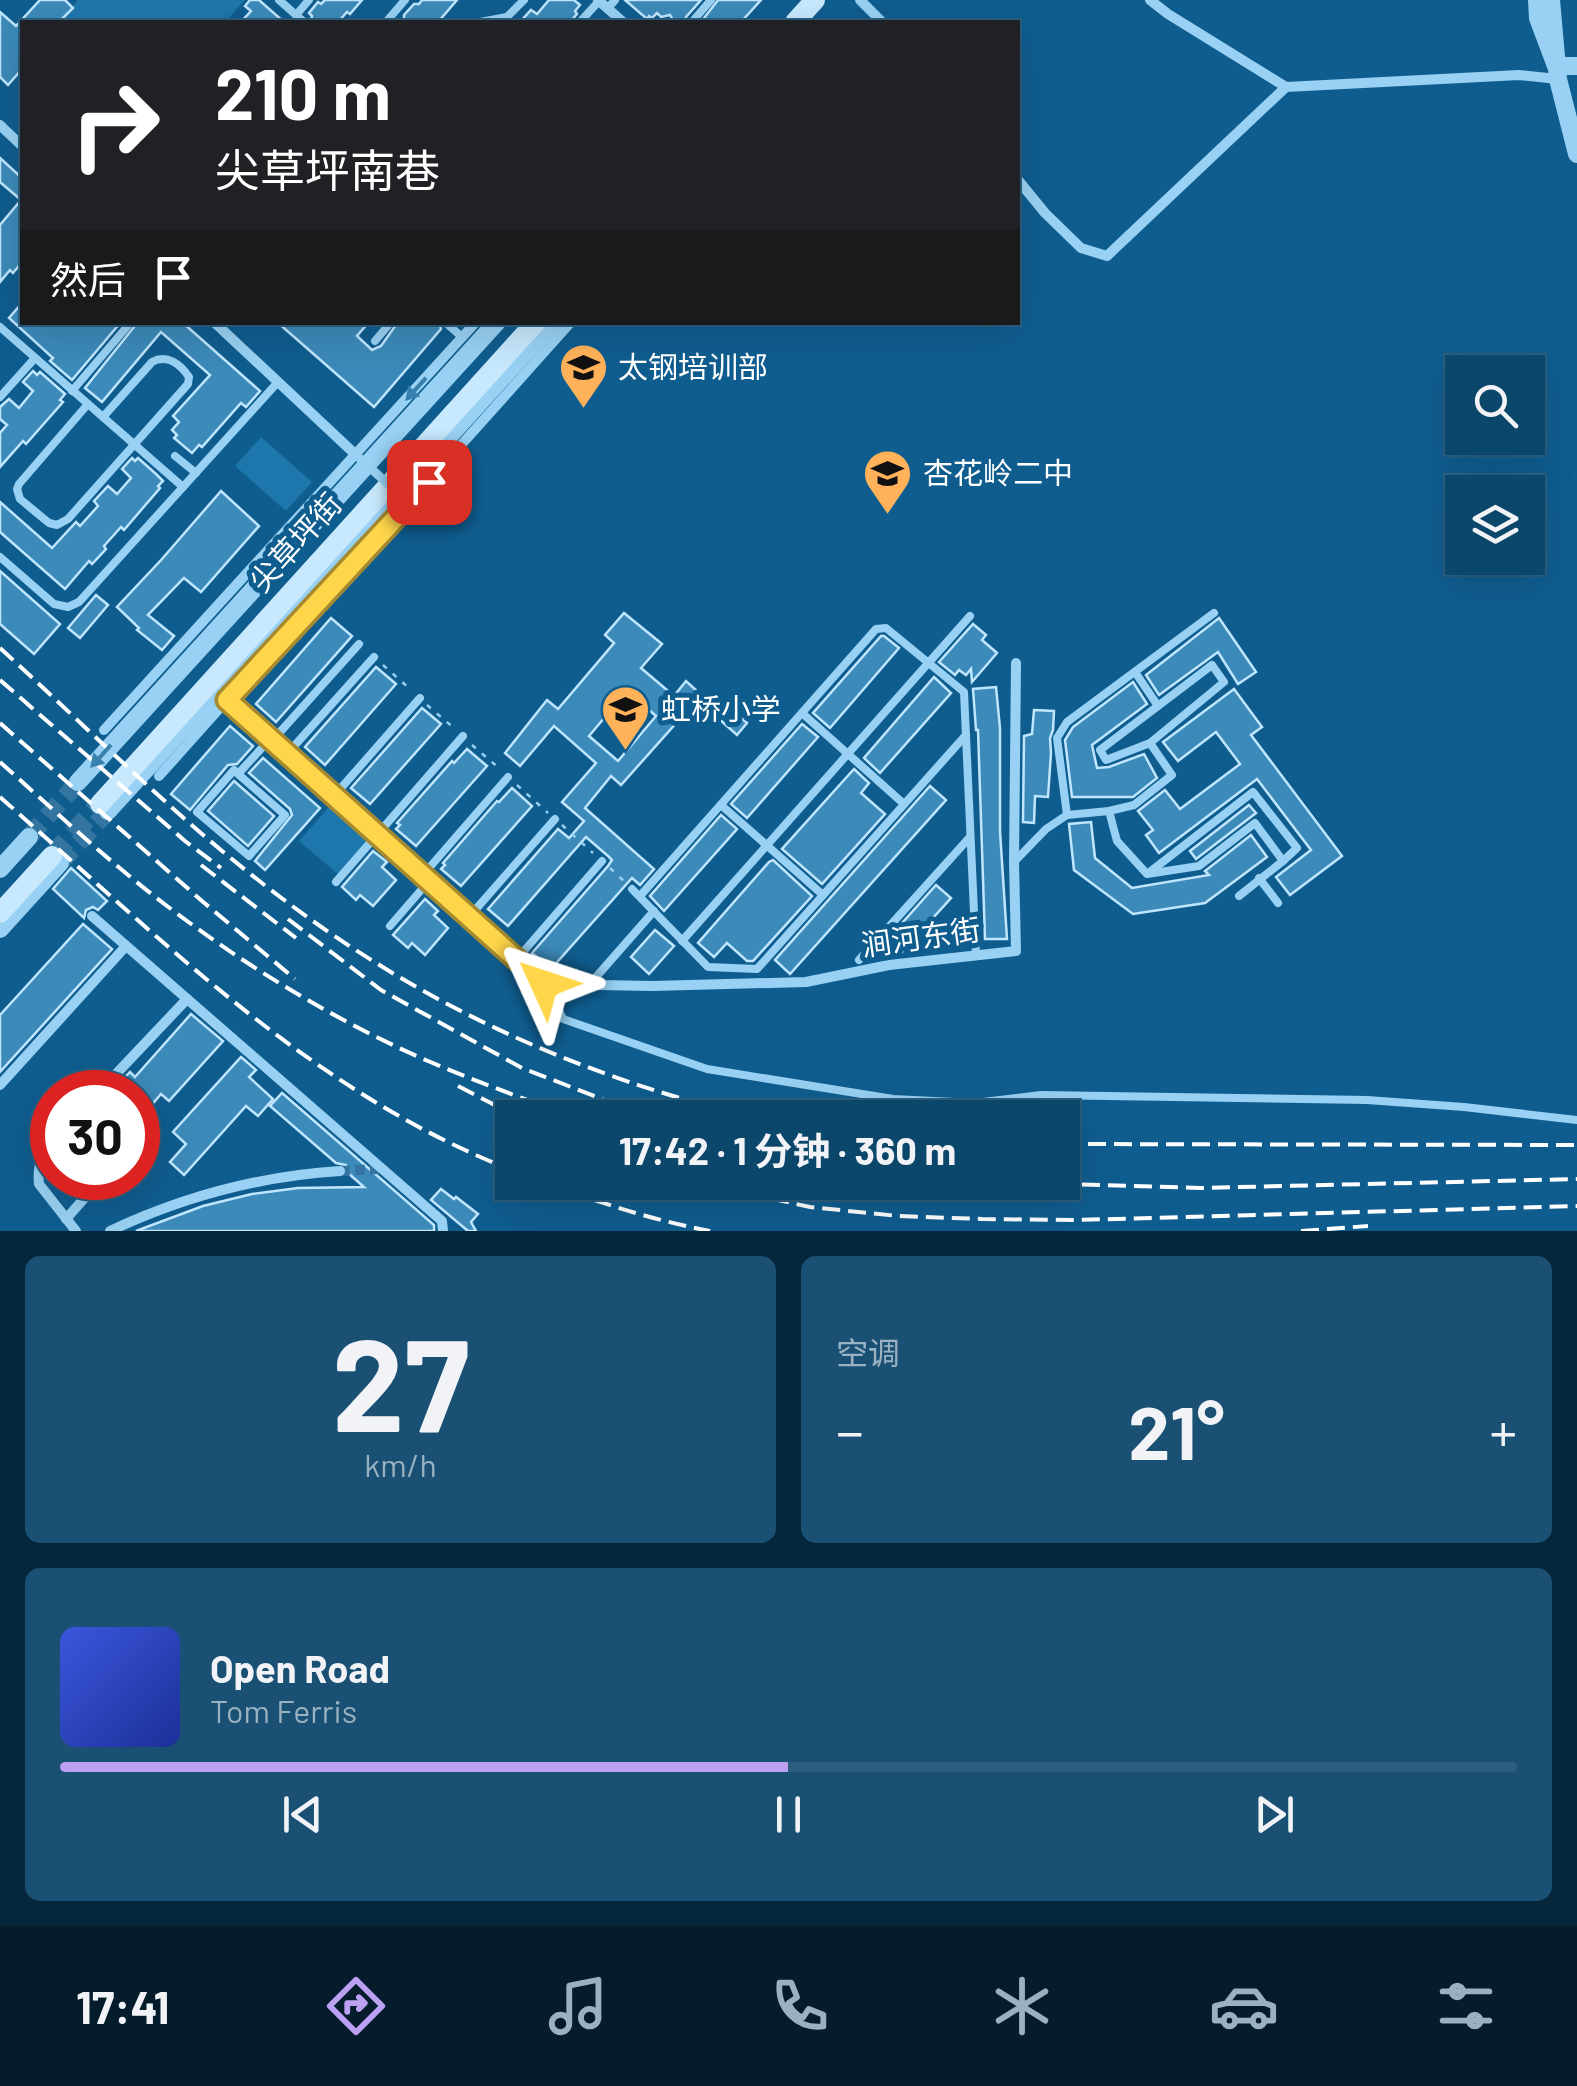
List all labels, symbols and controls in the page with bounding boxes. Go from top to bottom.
text: 210 m [215,50,391,134]
icon: right [50,60,180,190]
text: 尖草坪南巷 [215,142,440,196]
icon: arrive [146,250,201,305]
text: 然后 [50,256,126,302]
school or university icon: 太钢培训部 [557,342,609,410]
place label: 太钢培训部 [618,348,768,384]
map controls [1445,355,1545,575]
button: search [1445,355,1545,455]
one-way arrow [405,376,427,401]
pin [387,440,472,525]
school or university icon: 杏花岭二中 [862,448,914,516]
place label: 杏花岭二中 [923,454,1073,490]
icon: arrive [402,455,457,510]
button: layers [1445,475,1545,575]
street label: 尖草坪街 [241,485,348,598]
school or university icon: 虹桥小学 [600,684,652,752]
place label: 虹桥小学 [661,690,781,726]
one-way arrow [90,744,113,768]
street label: 涧河东街 [859,910,983,962]
position arrow [492,932,596,1036]
speed limit sign: 30 [30,1070,160,1200]
text: 17:42 · 1 分钟 · 360 m [619,1127,956,1173]
text: 27 [332,1302,469,1458]
text: 空调 [836,1333,900,1371]
text: 21° [1128,1385,1225,1475]
text: − [836,1397,864,1463]
text: + [1489,1397,1517,1463]
text: km/h [364,1445,437,1483]
text: Open Road [210,1645,390,1691]
text: Tom Ferris [210,1691,357,1729]
icon: previous [275,1787,330,1842]
icon: pause [761,1787,816,1842]
icon: next [1247,1787,1302,1842]
icon: directions [321,1971,391,2041]
icon: music [543,1971,613,2041]
icon: phone [765,1971,835,2041]
icon: climate [987,1971,1057,2041]
icon: car [1209,1971,1279,2041]
icon: filters [1431,1971,1501,2041]
text: 17:41 [76,1979,169,2033]

